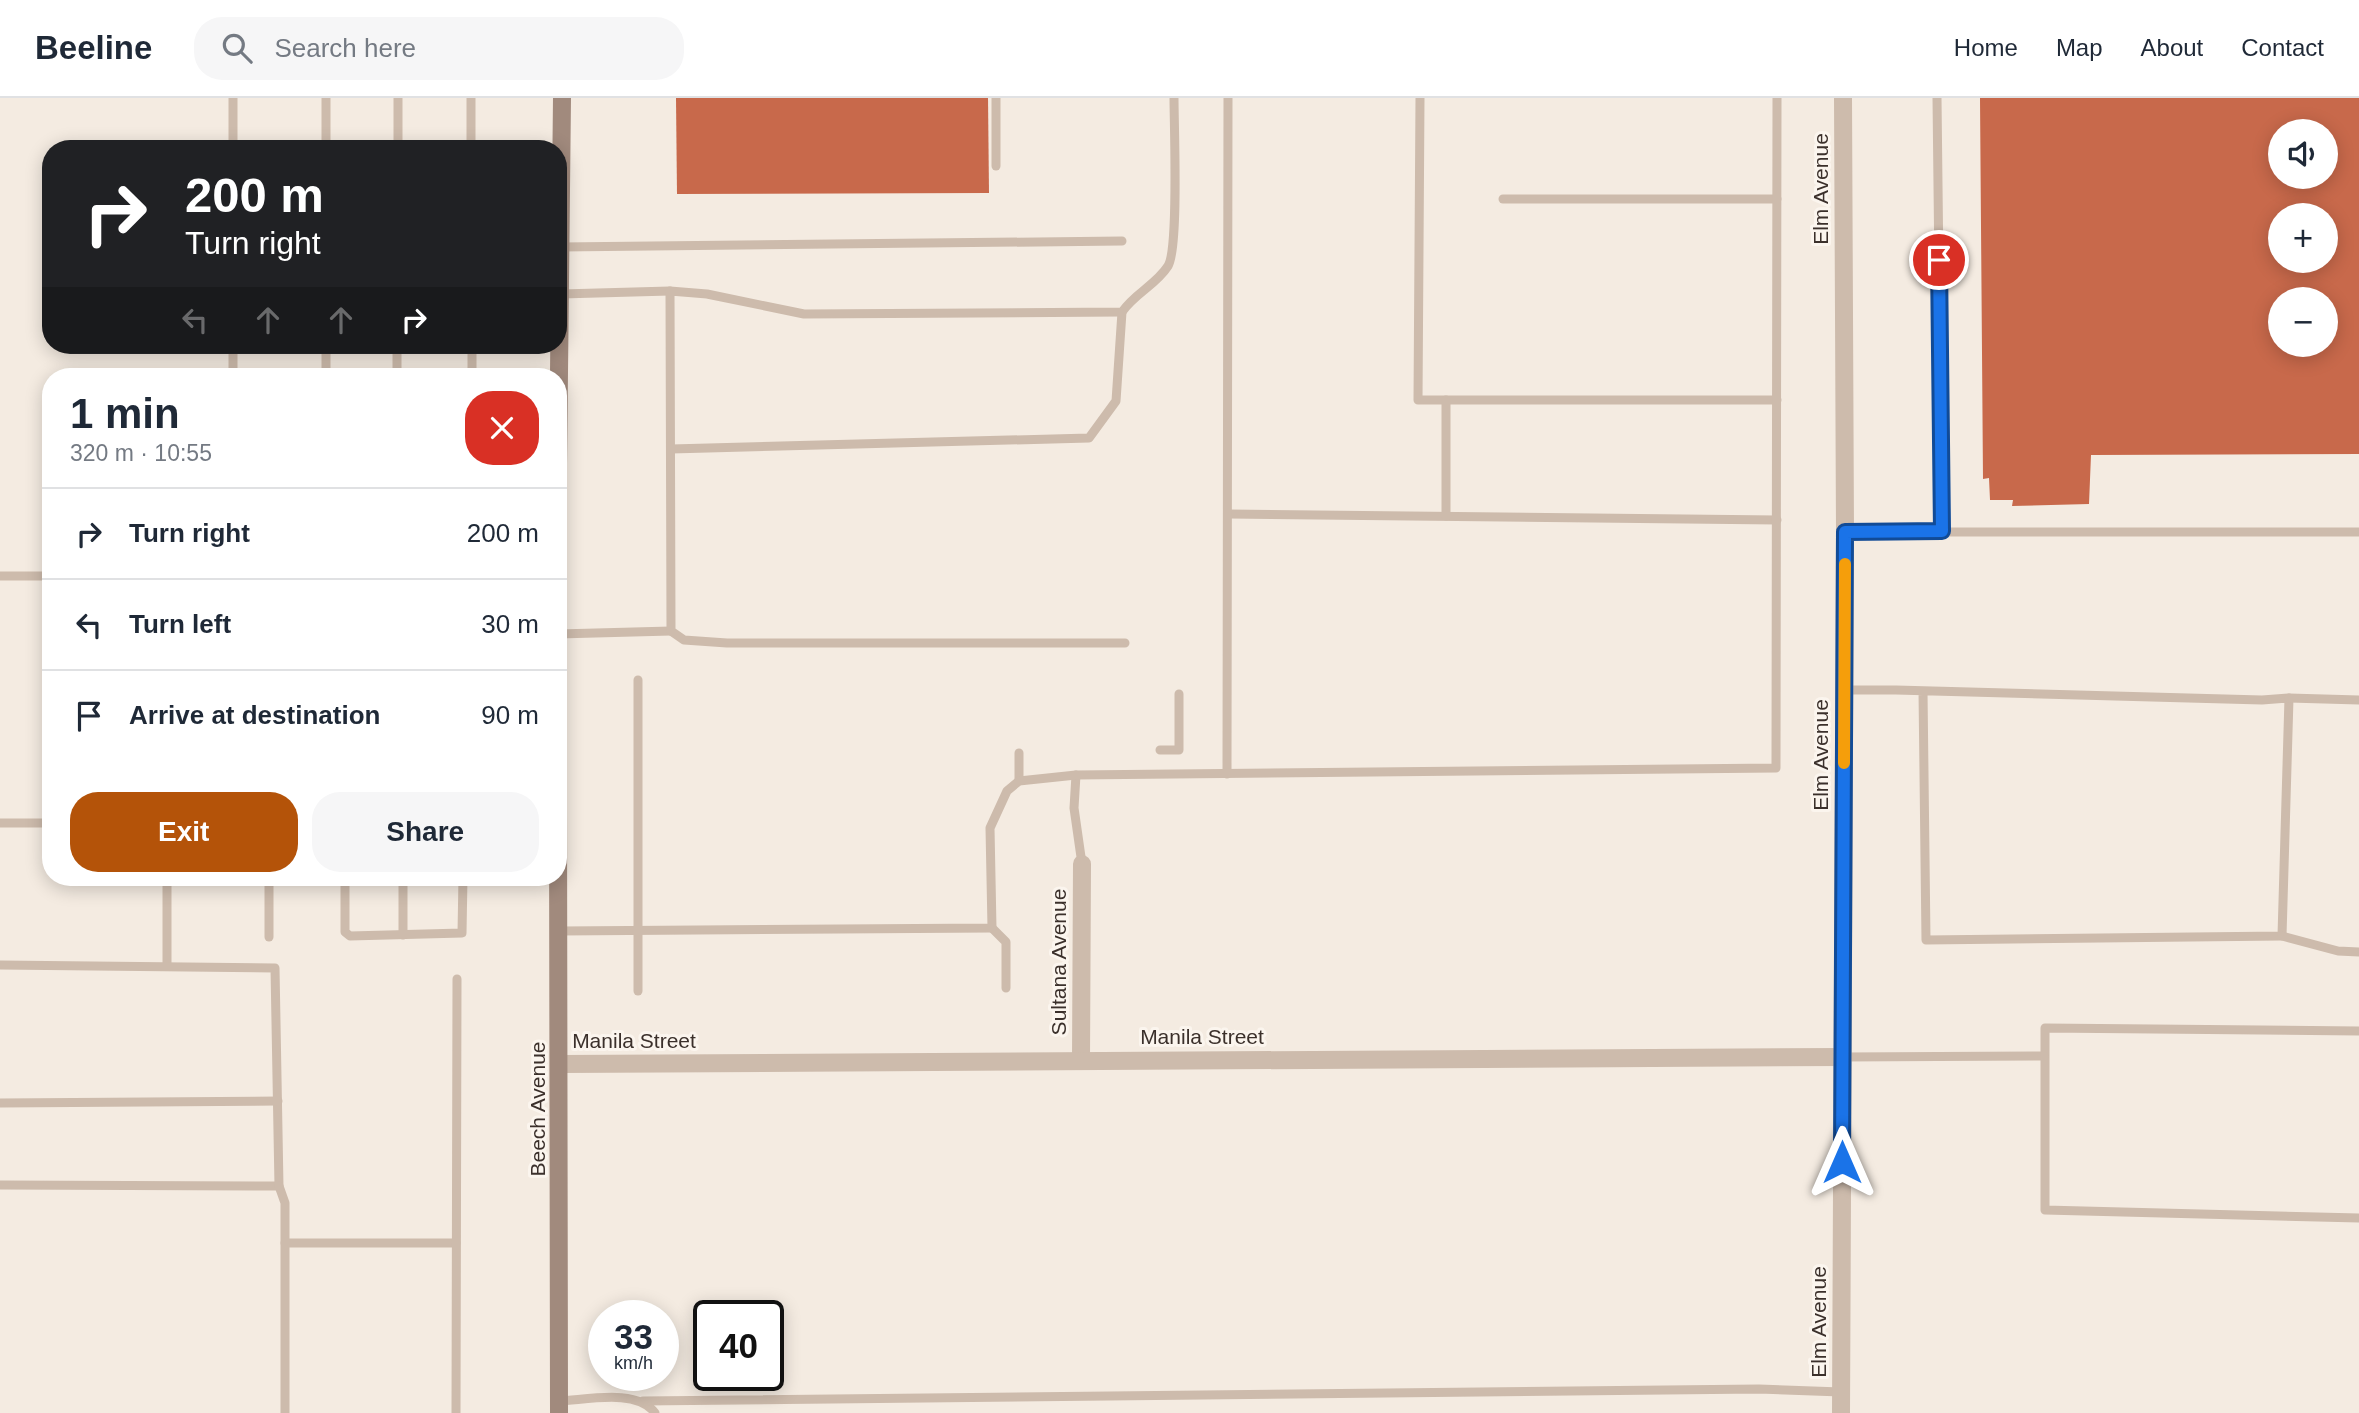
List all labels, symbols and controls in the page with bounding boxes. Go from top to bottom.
search box [194,17,684,80]
text: Beeline [35,29,152,66]
icon: search [218,29,256,67]
text: Search here [274,33,416,63]
text: Home [1954,34,2018,61]
text: Map [2056,34,2103,61]
text: About [2141,34,2203,61]
text: Contact [2241,34,2324,61]
map controls [2268,119,2338,357]
button: sound [2268,119,2338,189]
street label: Elm Avenue [1809,133,1832,245]
icon: right [70,168,161,259]
text: 200 m [185,168,324,222]
button: + [2268,203,2338,273]
text: Turn right [185,225,321,261]
pin [1909,230,1969,290]
icon: arrive [1920,241,1958,279]
button: − [2268,287,2338,357]
icon: left [176,301,214,339]
icon: ahead [249,301,287,339]
icon: ahead [322,301,360,339]
icon: right [395,301,433,339]
text: 1 min [70,390,180,437]
button: close [465,391,539,465]
text: 320 m · 10:55 [70,440,212,466]
icon: right [70,515,108,553]
text: Turn right [129,518,250,548]
text: 200 m [467,518,539,548]
icon: left [70,606,108,644]
text: Turn left [129,609,231,639]
text: 30 m [481,609,539,639]
icon: arrive [70,697,108,735]
street label: Elm Avenue [1809,699,1832,811]
text: Arrive at destination [129,700,380,730]
text: 90 m [481,700,539,730]
button: Exit [70,792,298,872]
button: Share [312,792,539,872]
street label: Sultana Avenue [1047,889,1070,1035]
street label: Manila Street [1140,1025,1264,1048]
street label: Manila Street [572,1029,696,1052]
street label: Beech Avenue [526,1041,549,1177]
position arrow [1805,1125,1879,1199]
street label: Elm Avenue [1807,1266,1830,1378]
speed limit sign: 40 [693,1300,784,1391]
text: 33 [614,1317,653,1356]
text: km/h [614,1353,653,1373]

